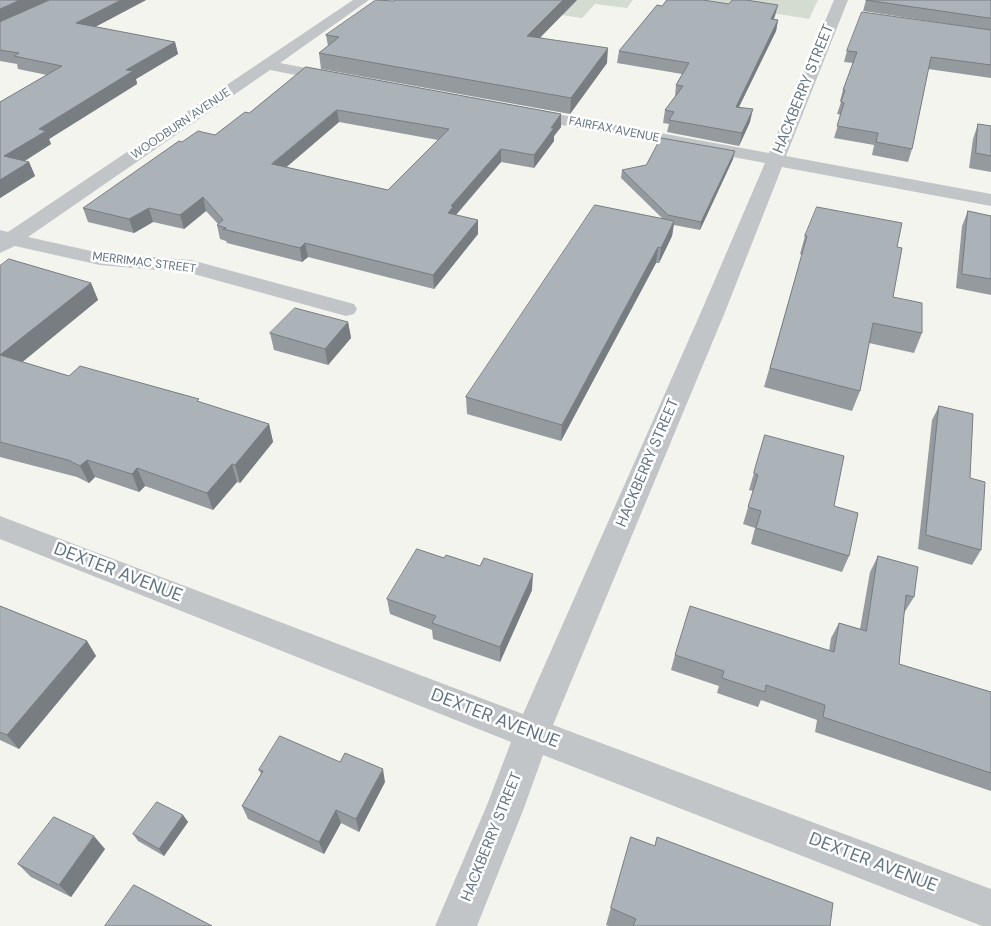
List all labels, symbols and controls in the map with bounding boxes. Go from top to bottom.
street label: HACKBERRY STREET [770,22,838,156]
street label: WOODBURN AVENUE [129,85,233,163]
street label: FAIRFAX AVENUE [567,114,661,146]
street label: MERRIMAC STREET [91,250,197,276]
street label: HACKBERRY STREET [613,396,683,530]
street label: DEXTER AVENUE [51,539,185,607]
street label: DEXTER AVENUE [428,685,562,753]
street label: HACKBERRY STREET [458,770,526,904]
street label: DEXTER AVENUE [806,829,940,897]

